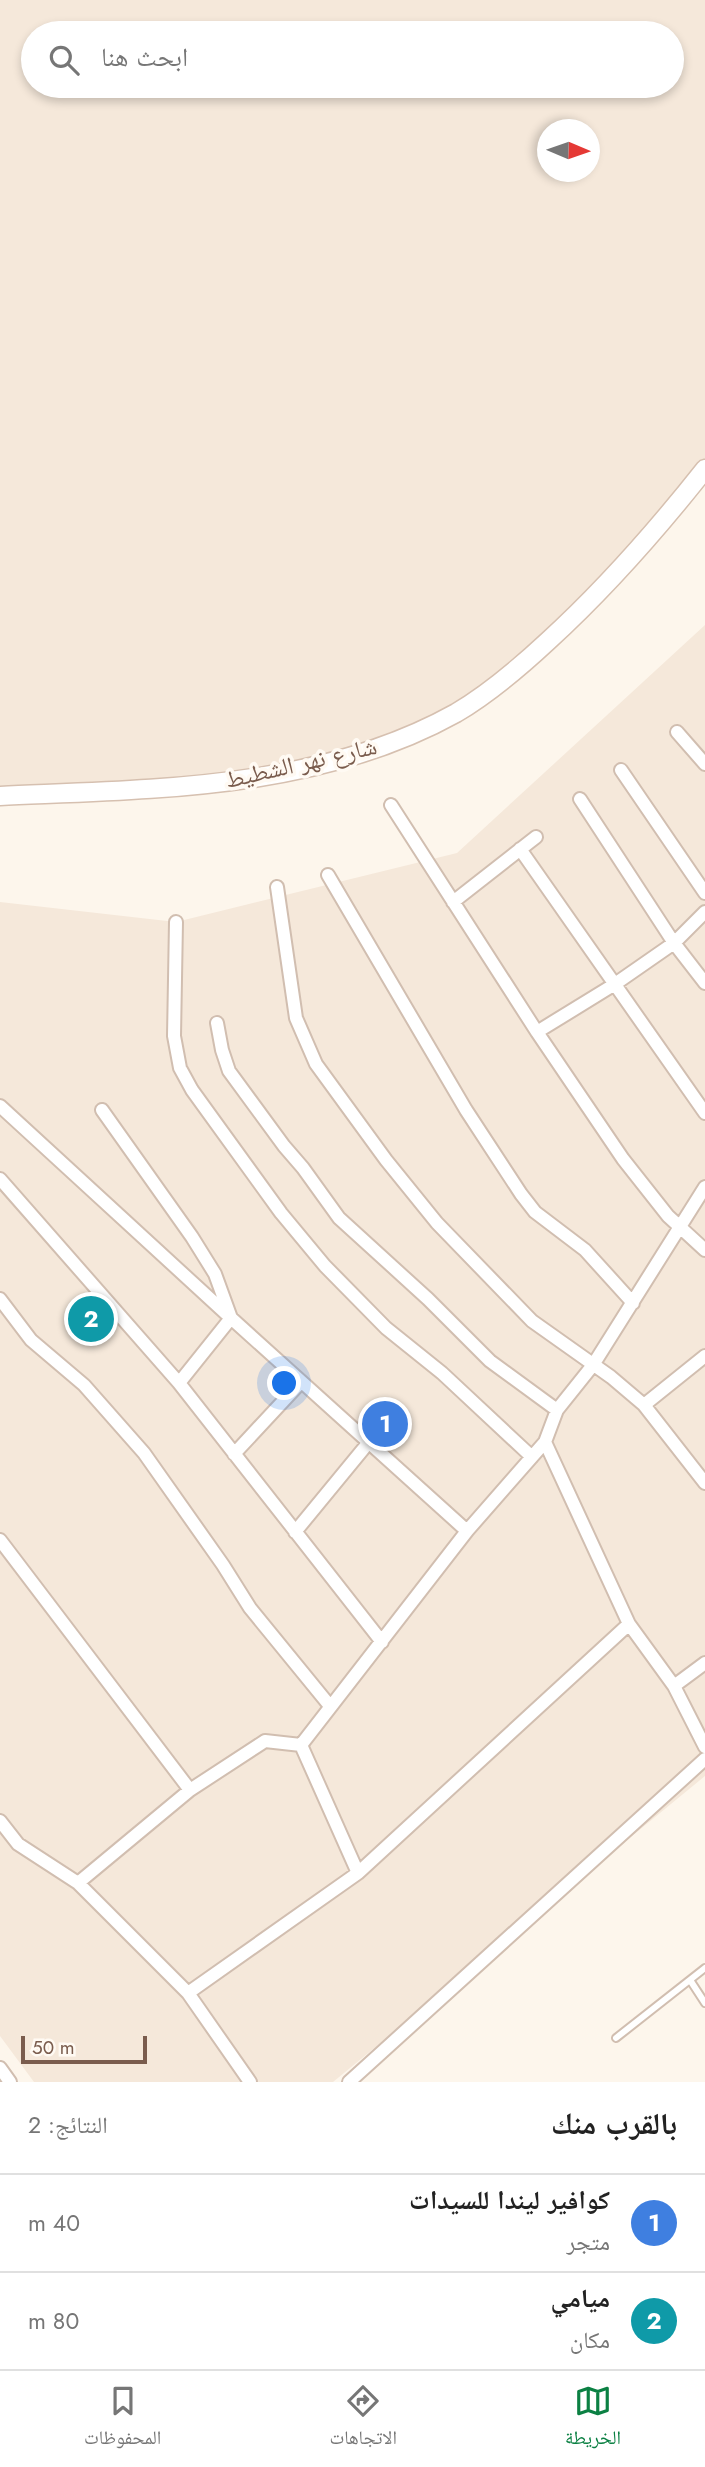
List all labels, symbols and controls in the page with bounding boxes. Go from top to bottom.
search box [21,21,684,98]
text: ابحث هنا [101,38,188,76]
icon: search [45,41,83,79]
north arrow [537,119,600,182]
street label: شارع نهر الشطيط [222,728,380,797]
pin: 2 [68,1293,114,1345]
your location [267,1366,301,1400]
pin: 1 [362,1398,408,1450]
scale bar [21,2033,147,2065]
text: 50 m [32,2034,75,2061]
text: بالقرب منك [551,2102,677,2145]
text: النتائج: 2 [28,2108,108,2142]
text: كوافير ليندا للسيدات [409,2181,610,2219]
text: 40 m [28,2206,80,2240]
text: 1 [648,2206,660,2240]
text: متجر [567,2225,610,2259]
text: ميامي [551,2279,610,2317]
text: 80 m [28,2304,79,2338]
text: 2 [646,2304,662,2338]
text: مكان [570,2323,610,2357]
tab: المحفوظات [84,2382,161,2456]
tab: الاتجاهات [329,2382,397,2456]
tab: الخريطة [565,2382,621,2456]

